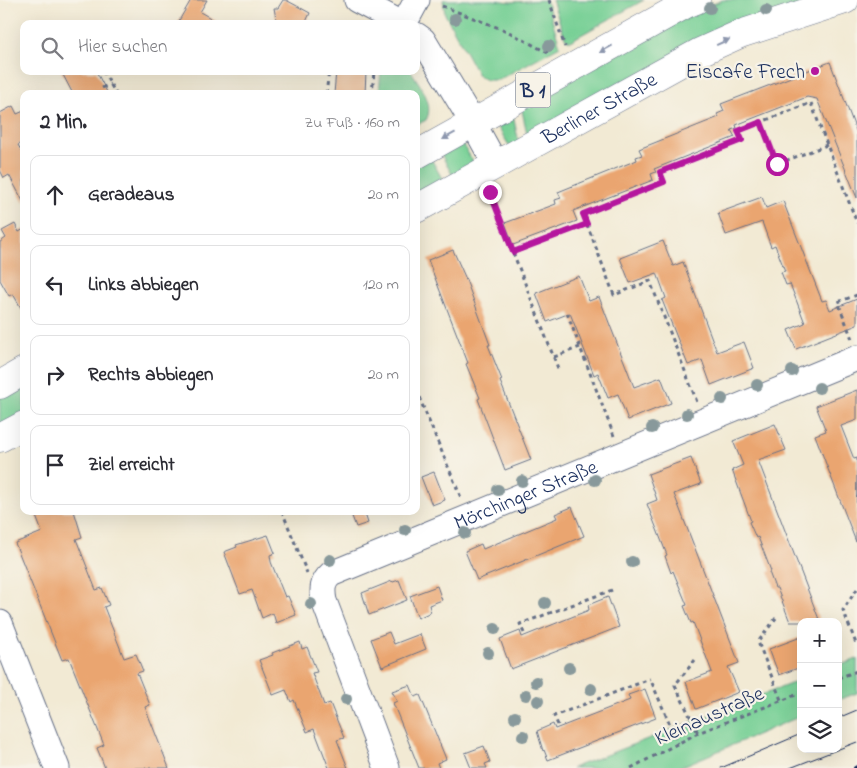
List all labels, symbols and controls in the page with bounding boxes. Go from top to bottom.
search box [20,20,420,75]
icon: search [38,34,66,62]
text: Hier suchen [78,34,167,61]
one-way arrow [716,37,730,45]
one-way arrow [600,44,613,53]
place label: Eiscafe Frech [686,58,805,88]
street label: Berliner Straße [536,65,664,154]
marker: Eiscafe Frech [809,65,821,77]
road number: B 1 [516,72,550,108]
text: 2 Min. [40,108,87,138]
text: Zu Fuß · 160 m [304,111,400,135]
one-way arrow [443,132,456,141]
route start [766,153,789,176]
icon: ahead [41,181,69,209]
route end [479,181,502,204]
text: Geradeaus [88,182,175,209]
text: 20 m [368,183,399,207]
icon: left [41,271,69,299]
text: Links abbiegen [88,272,199,299]
text: 120 m [363,273,399,297]
icon: right [41,361,69,389]
text: Rechts abbiegen [88,362,213,389]
text: 20 m [368,363,399,387]
icon: arrive [41,451,69,479]
text: Ziel erreicht [88,452,175,479]
street label: Mörchinger Straße [450,453,603,539]
map controls [797,618,842,753]
button: + [797,618,842,663]
button: − [797,663,842,708]
street label: Kleinaustraße [650,679,770,754]
button: layers [797,708,842,753]

